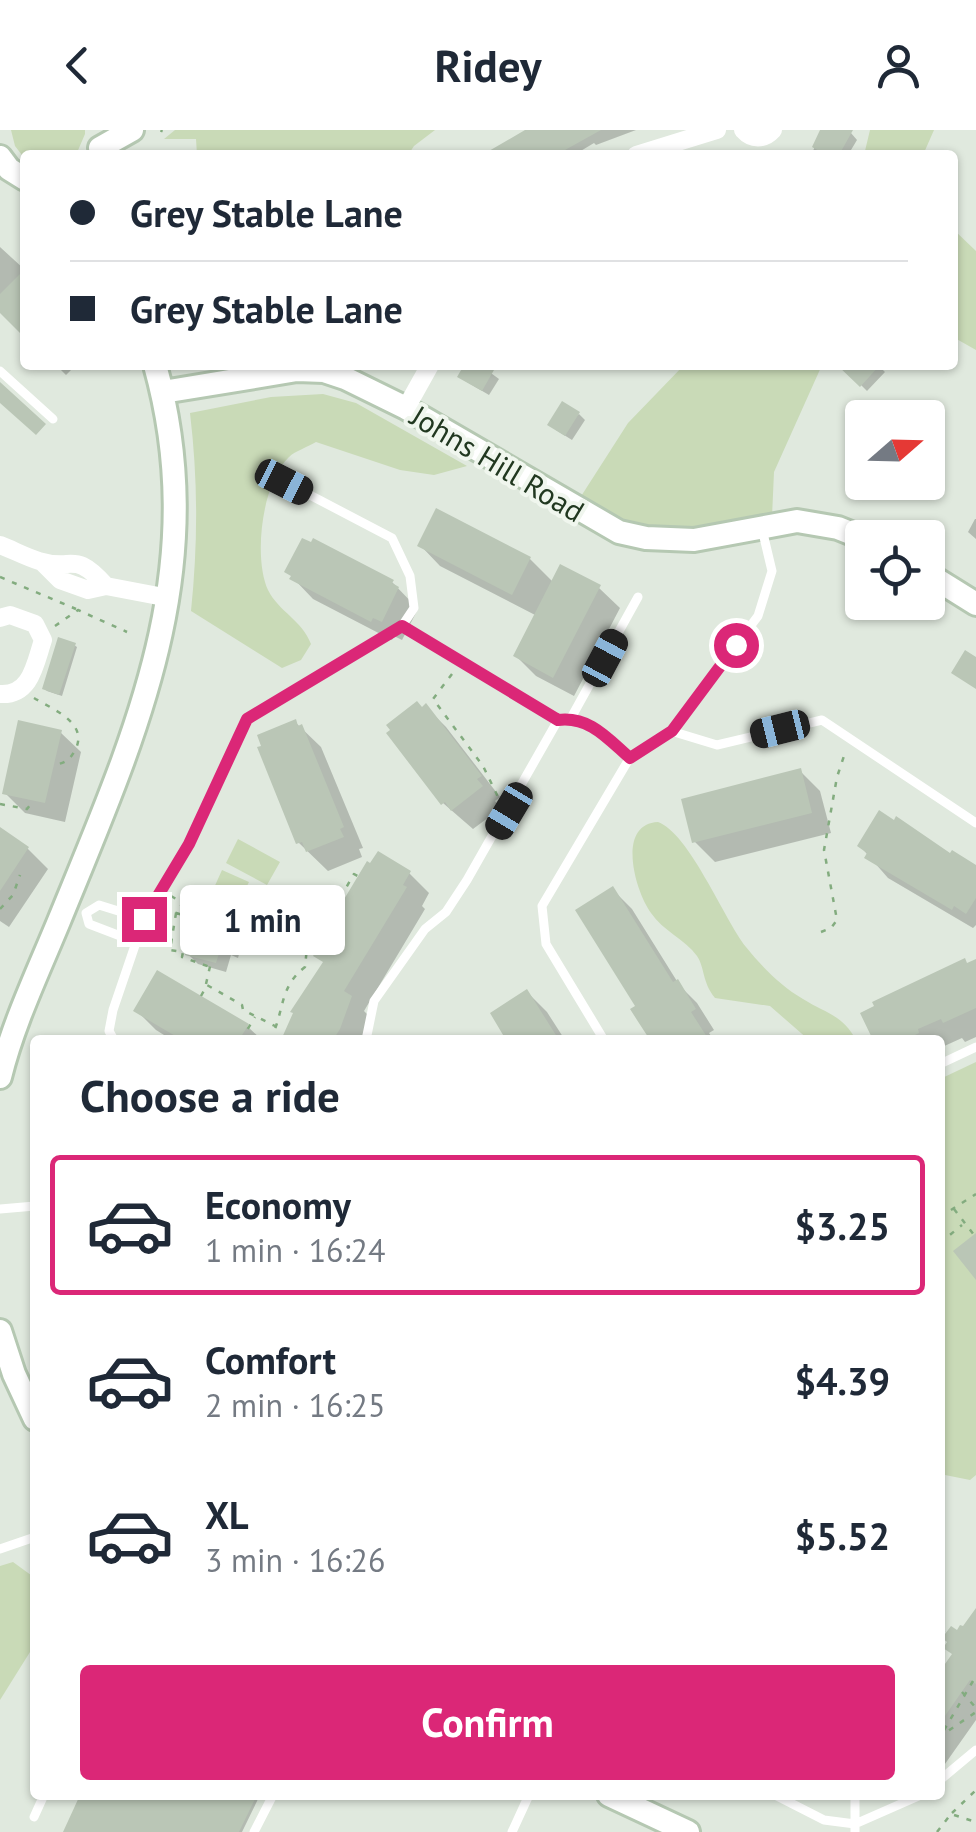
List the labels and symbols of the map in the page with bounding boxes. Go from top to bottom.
street label: Johns Hill Road [402,395,592,530]
north arrow [845,400,945,500]
car [250,455,318,509]
route start [714,623,759,668]
car [578,624,632,692]
car [747,707,813,751]
car [481,778,537,844]
callout: 1 min [179,884,344,954]
route end [122,897,167,942]

